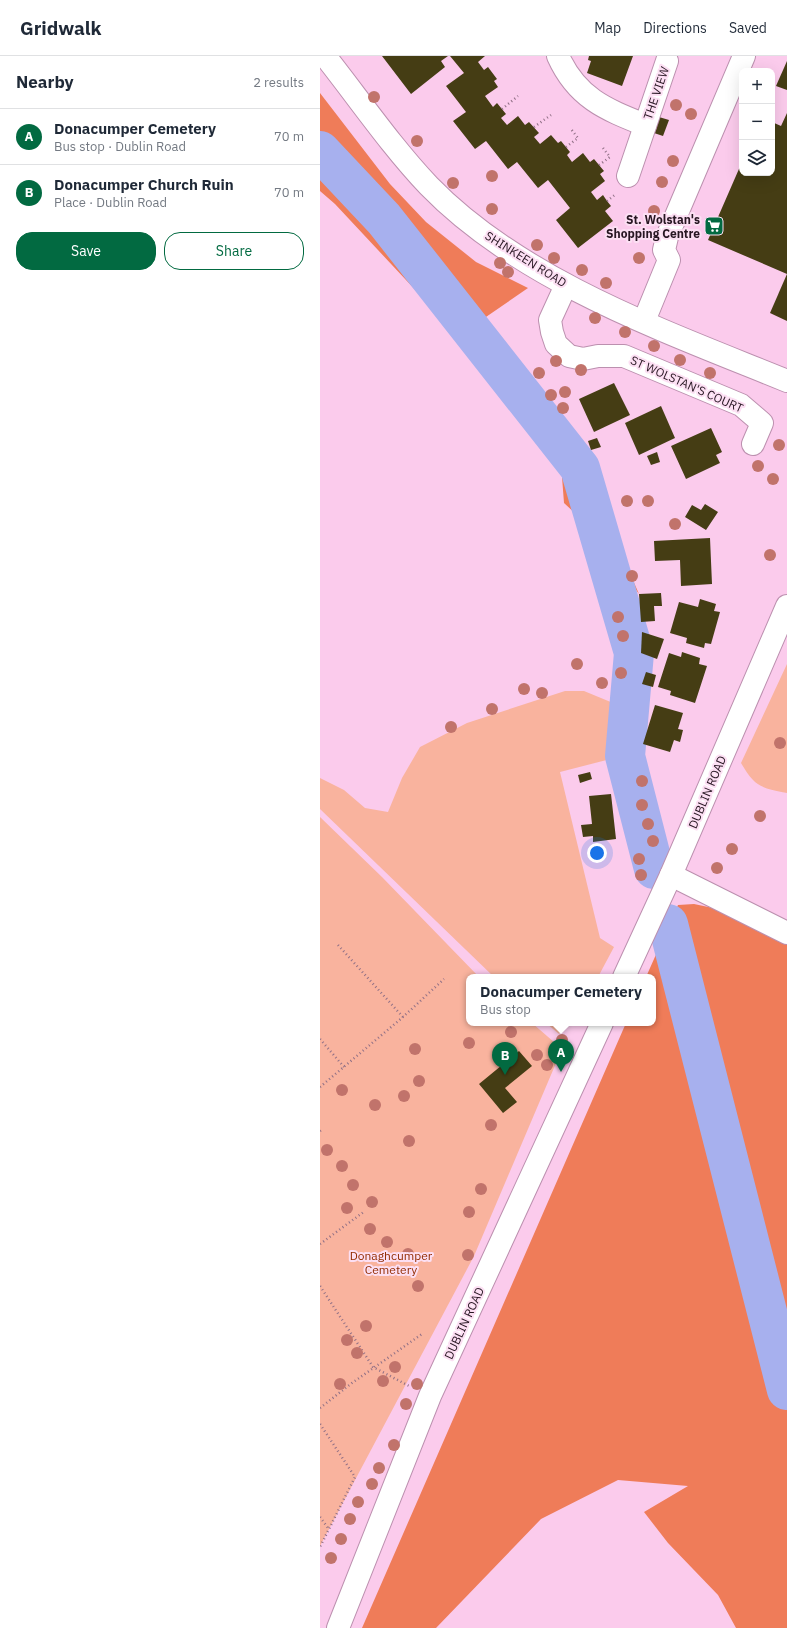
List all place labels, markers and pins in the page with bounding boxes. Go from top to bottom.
place label: St. Wolstan's Shopping Centre [606,212,700,241]
supermarket icon: St. Wolstan's Shopping Centre [703,215,725,237]
pin: A [548,1039,574,1072]
pin: B [492,1042,518,1075]

